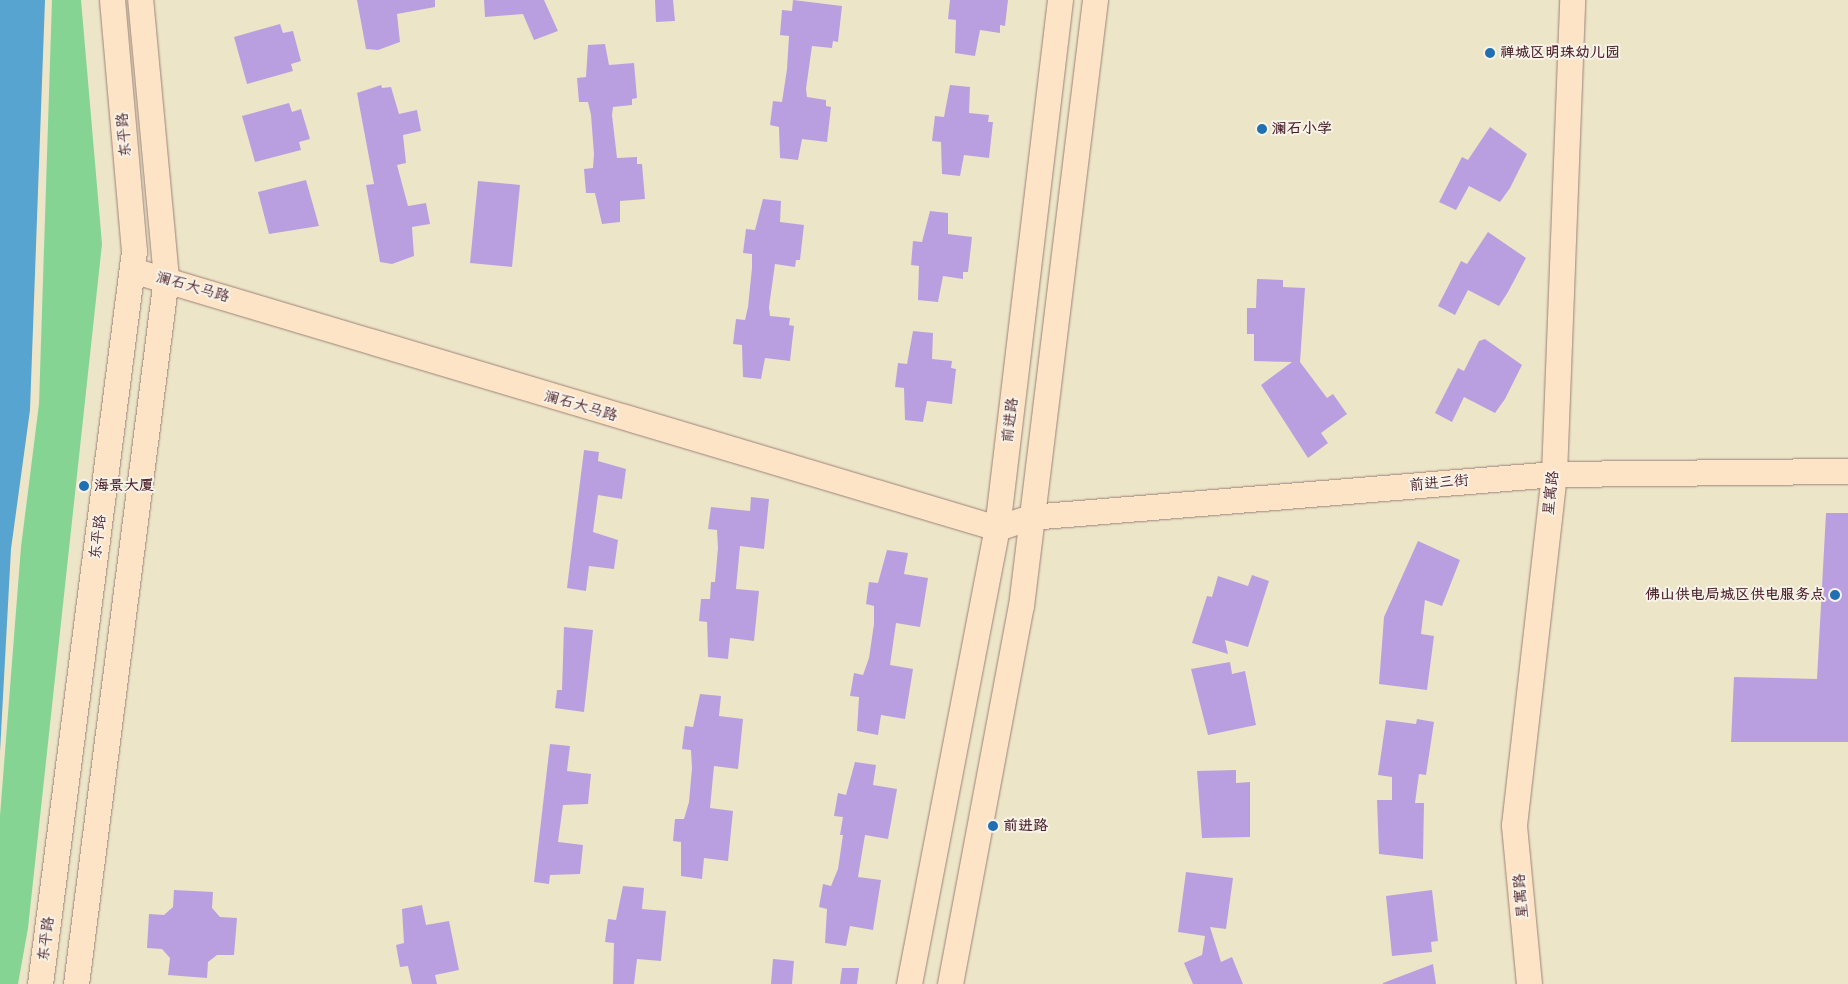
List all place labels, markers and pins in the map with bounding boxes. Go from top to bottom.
place label: 禅城区明珠幼儿园 [1500,44,1620,62]
marker: 禅城区明珠幼儿园 [1484,47,1496,59]
place label: 澜石小学 [1272,120,1332,138]
marker: 澜石小学 [1256,123,1268,135]
place label: 海景大厦 [94,477,154,495]
marker: 海景大厦 [78,480,90,492]
place label: 佛山供电局城区供电服务点 [1645,586,1825,604]
marker: 佛山供电局城区供电服务点 [1829,589,1841,601]
place label: 前进路 [1003,817,1048,835]
marker: 前进路 [987,820,999,832]

